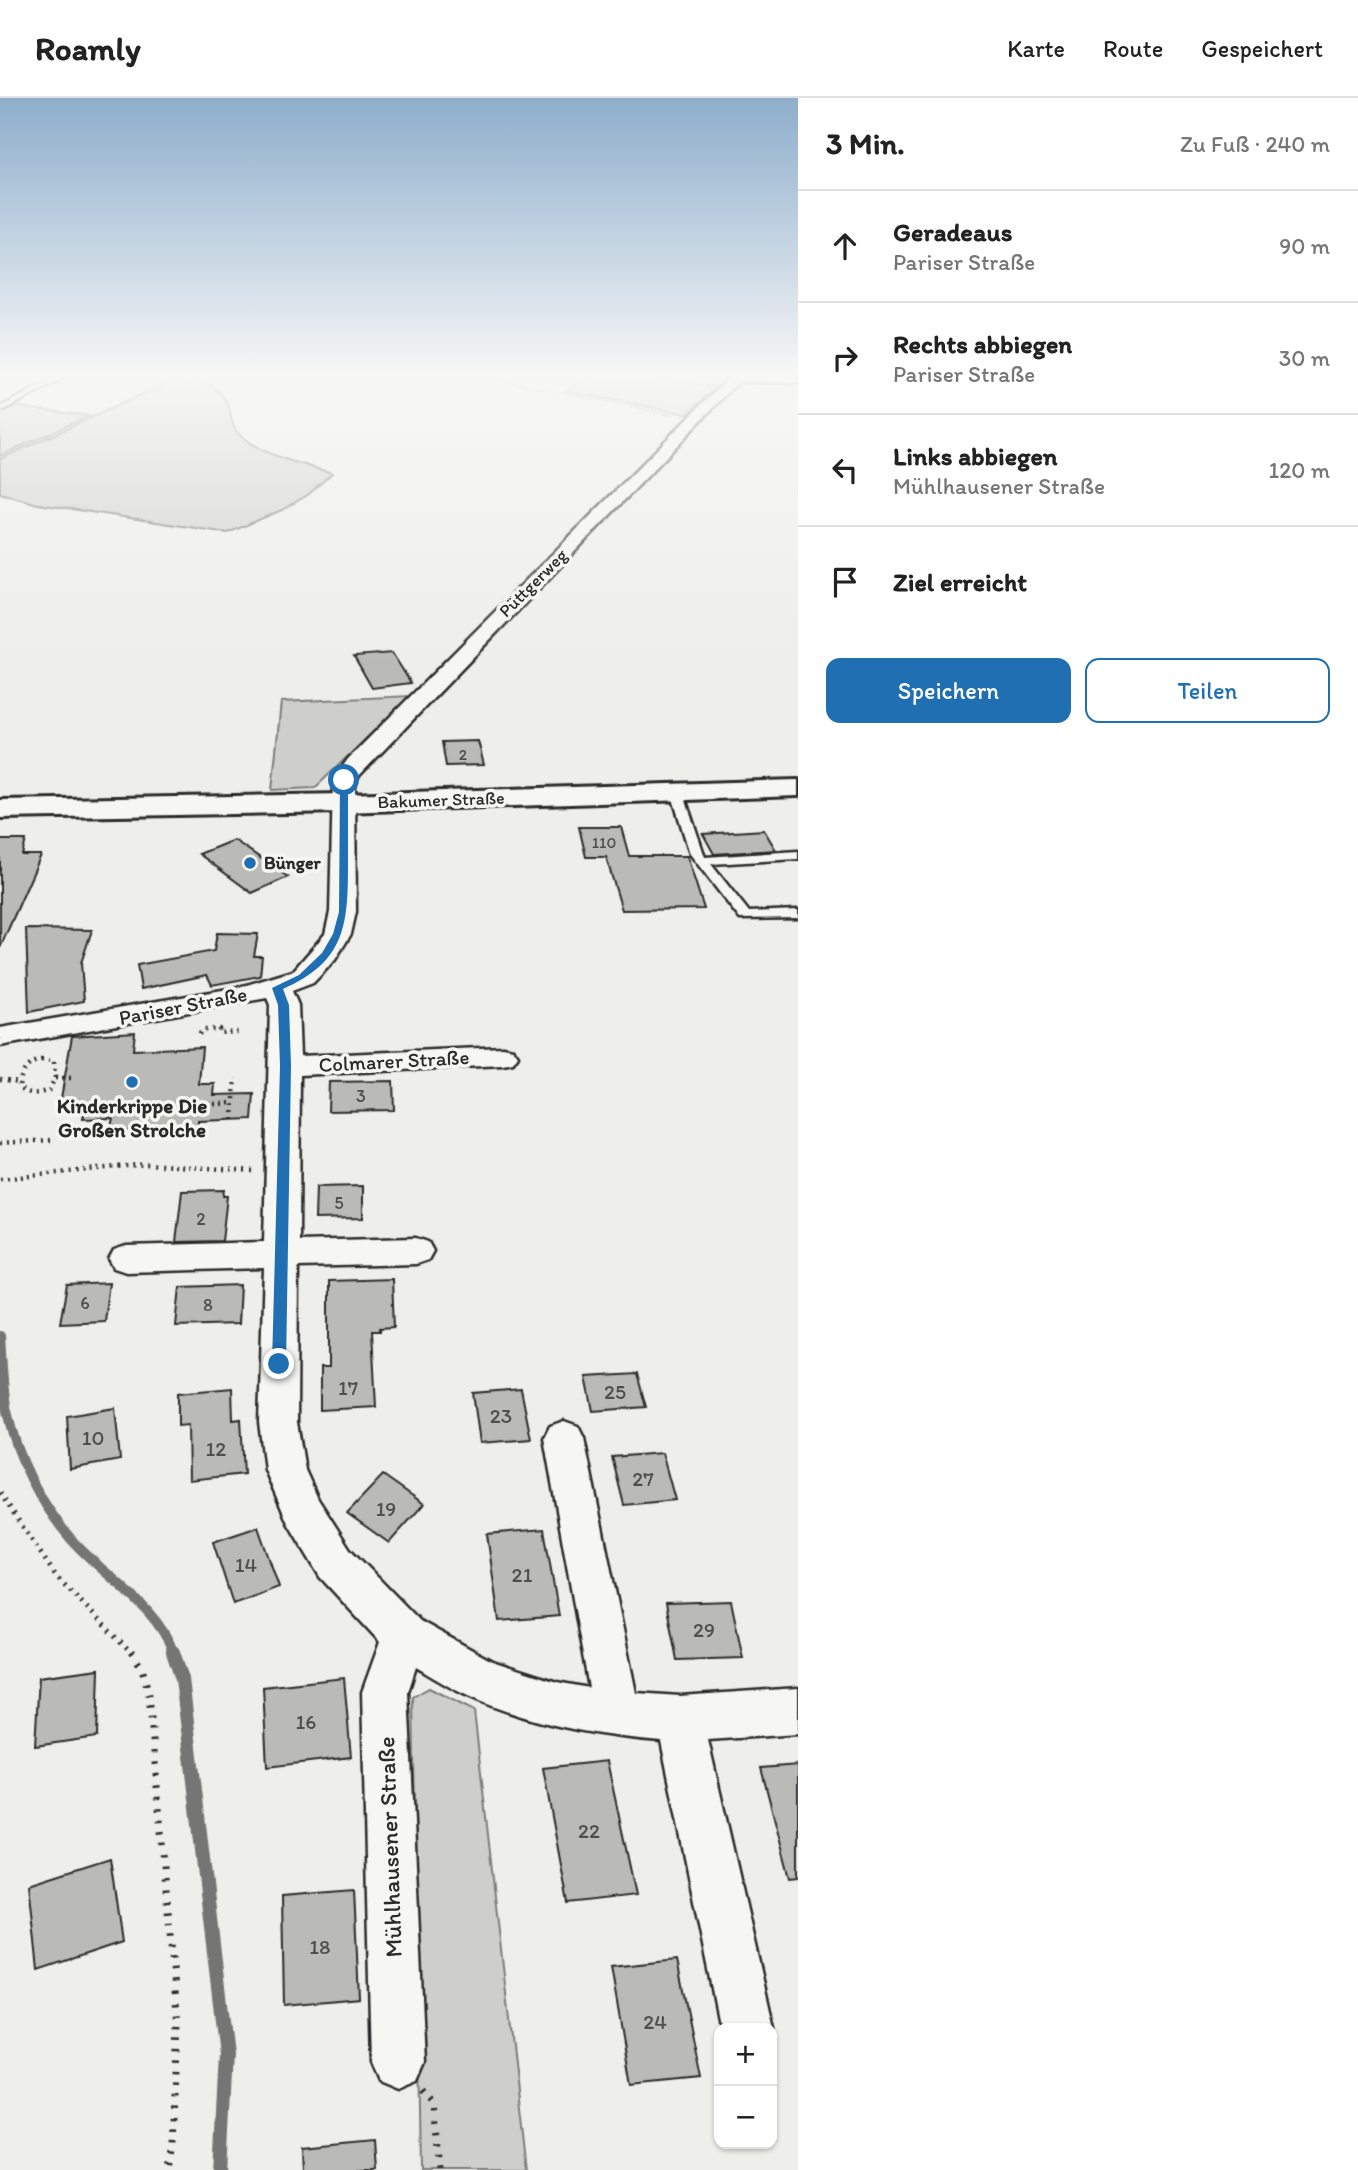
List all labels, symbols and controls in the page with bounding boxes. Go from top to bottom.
text: Roamly [35,29,141,68]
text: Karte [1007,34,1065,63]
text: Route [1103,34,1163,63]
text: Gespeichert [1201,34,1323,63]
text: 3 Min. [826,125,905,162]
text: Zu Fuß · 240 m [1180,130,1330,158]
text: Geradeaus [893,216,1012,248]
icon: ahead [826,227,864,265]
text: 90 m [1279,232,1330,260]
text: Pariser Straße [893,248,1035,276]
text: Rechts abbiegen [893,328,1072,360]
icon: right [826,339,864,377]
text: 30 m [1279,344,1330,372]
text: Pariser Straße [893,360,1035,388]
text: Links abbiegen [893,440,1058,472]
icon: left [826,451,864,489]
text: 120 m [1269,456,1330,484]
text: Mühlhausener Straße [893,472,1105,500]
street label: Püttgerweg [494,544,572,622]
icon: arrive [826,563,864,601]
text: Ziel erreicht [893,566,1027,598]
button: Speichern [826,658,1071,723]
button: Teilen [1085,658,1330,723]
house number: 2 [459,745,468,764]
route start [328,764,359,795]
street label: Bakumer Straße [377,787,505,813]
house number: 110 [592,833,616,852]
place label: Bünger [264,852,321,874]
marker: Bünger [242,855,258,871]
street label: Pariser Straße [117,981,249,1030]
street label: Colmarer Straße [318,1044,470,1077]
marker: Kinderkrippe Die Großen Strolche [124,1074,140,1090]
house number: 3 [356,1085,366,1107]
place label: Kinderkrippe Die Großen Strolche [57,1093,207,1142]
house number: 5 [334,1192,344,1214]
house number: 2 [196,1208,206,1230]
house number: 6 [80,1292,90,1314]
house number: 8 [203,1294,213,1316]
route end [263,1348,294,1379]
house number: 17 [338,1375,358,1400]
house number: 25 [604,1379,626,1404]
house number: 23 [490,1403,512,1428]
house number: 10 [82,1425,104,1450]
house number: 12 [206,1436,226,1461]
house number: 27 [632,1466,654,1491]
house number: 19 [376,1496,396,1521]
house number: 14 [235,1552,258,1577]
house number: 21 [512,1562,533,1587]
house number: 29 [693,1617,715,1642]
house number: 16 [296,1709,316,1734]
street label: Mühlhausener Straße [371,1736,408,1958]
house number: 22 [578,1818,600,1843]
house number: 18 [309,1934,331,1959]
house number: 24 [643,2009,667,2034]
map controls [714,2023,777,2149]
button: + [714,2023,777,2086]
button: − [714,2086,777,2149]

